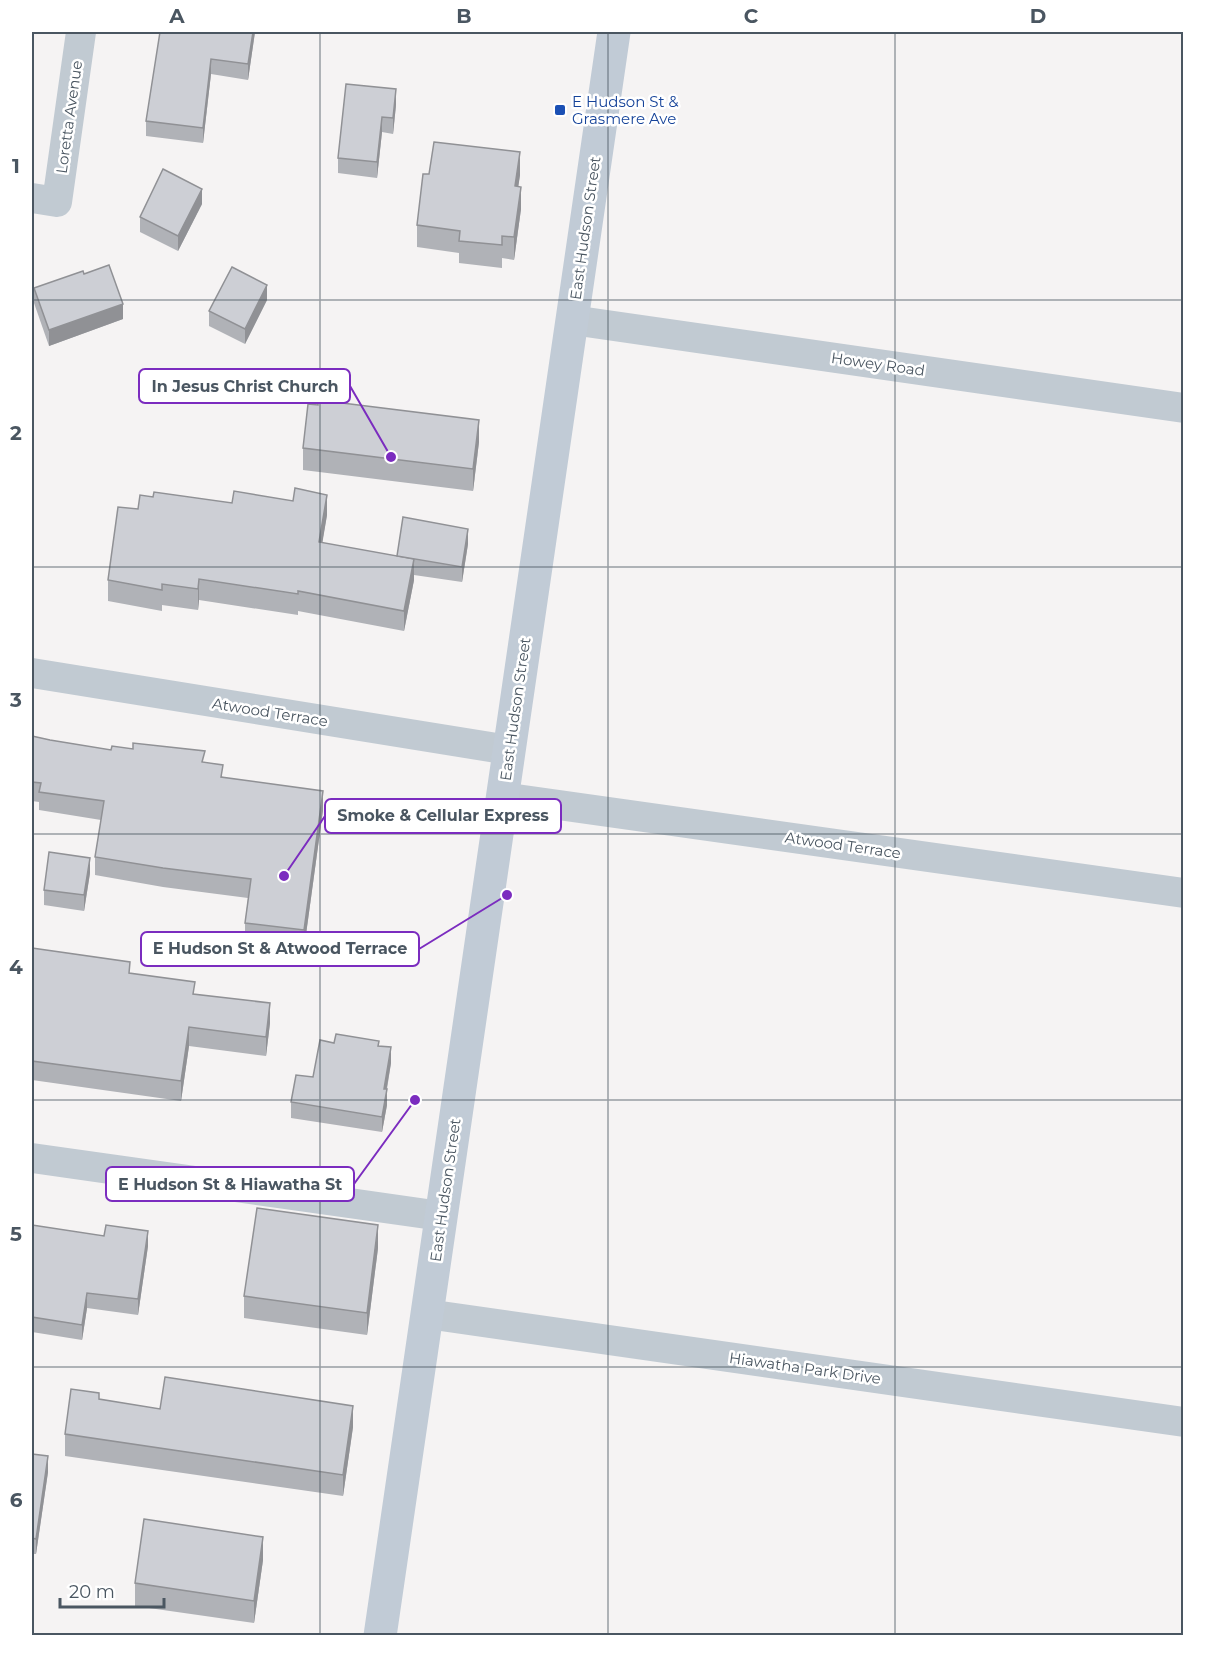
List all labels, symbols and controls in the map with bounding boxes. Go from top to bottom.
text: A [168,4,185,28]
text: B [456,4,472,28]
text: C [744,4,759,28]
text: D [1030,4,1046,28]
street label: Loretta Avenue [52,59,86,175]
place label: E Hudson St & Grasmere Ave [572,92,679,128]
marker: E Hudson St & Grasmere Ave [553,103,567,117]
text: 1 [12,154,20,178]
street label: East Hudson Street [566,155,604,301]
street label: Howey Road [830,348,926,380]
callout: In Jesus Christ Church [139,369,350,403]
text: In Jesus Christ Church [151,377,339,396]
text: 2 [10,421,22,445]
street label: East Hudson Street [496,636,534,782]
text: 3 [9,688,22,712]
street label: Atwood Terrace [211,693,329,731]
callout: Smoke & Cellular Express [325,799,561,833]
text: Smoke & Cellular Express [337,806,549,825]
street label: Atwood Terrace [784,827,902,863]
callout: E Hudson St & Atwood Terrace [141,932,419,966]
text: E Hudson St & Atwood Terrace [153,939,407,958]
text: 4 [9,955,23,979]
street label: East Hudson Street [426,1117,464,1263]
callout: E Hudson St & Hiawatha St [106,1167,354,1201]
text: E Hudson St & Hiawatha St [118,1175,342,1194]
text: 5 [10,1222,22,1246]
street label: Hiawatha Park Drive [728,1348,882,1388]
text: 6 [10,1488,23,1512]
scale bar [60,1571,164,1609]
text: 20 m [69,1581,115,1603]

